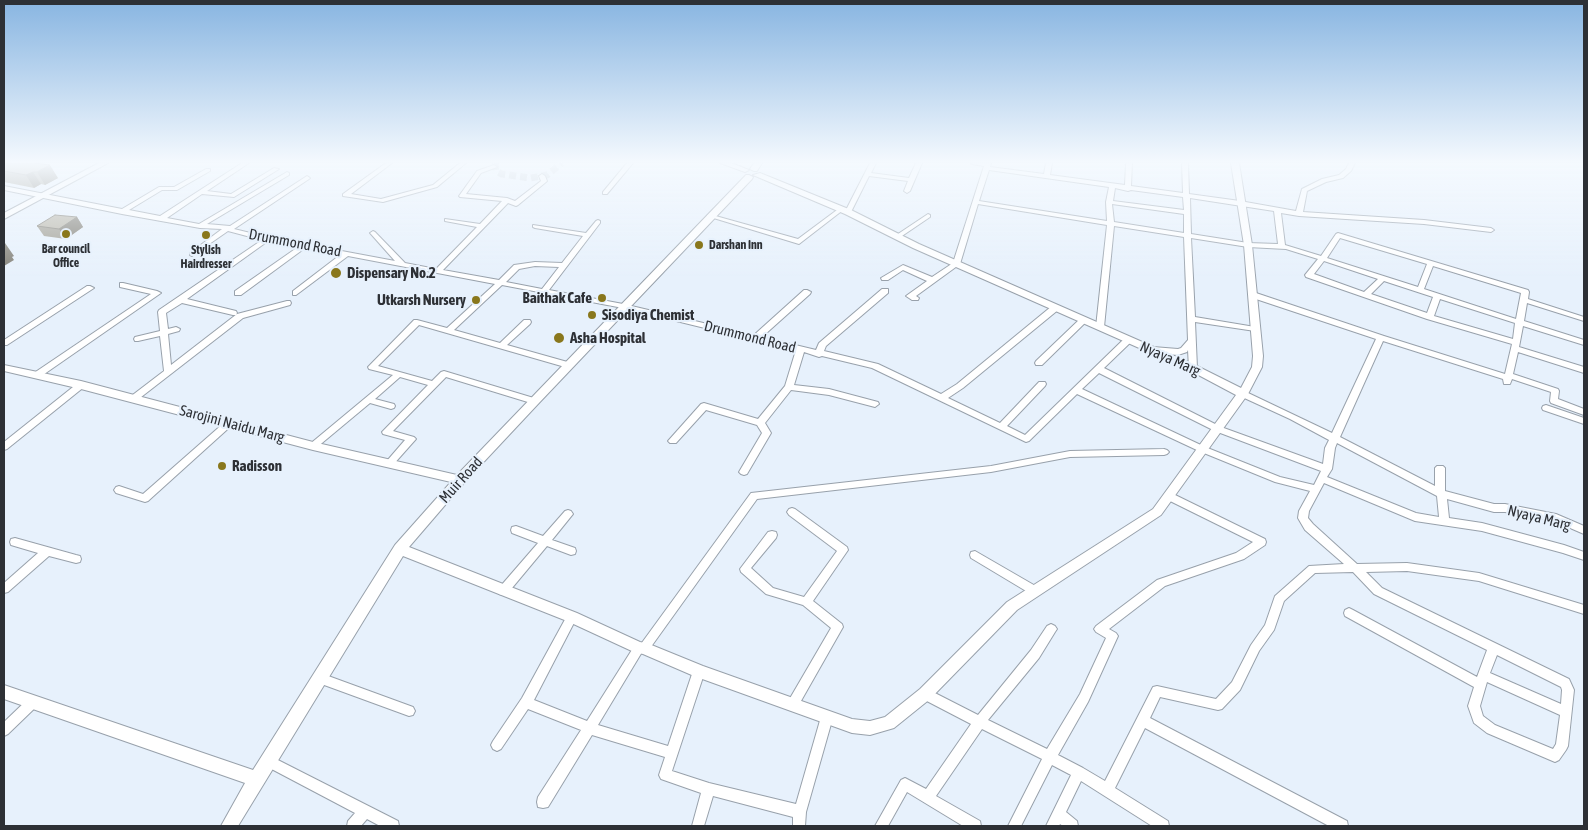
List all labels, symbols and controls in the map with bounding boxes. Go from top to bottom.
street label: Drummond Road [247,225,343,261]
marker: Bar council Office [60,228,72,240]
marker: Stylish Hairdresser [200,229,212,241]
place label: Darshan Inn [709,238,763,252]
marker: Darshan Inn [693,239,705,251]
place label: Bar council Office [42,242,90,270]
place label: Stylish Hairdresser [181,243,231,271]
place label: Dispensary No.2 [347,264,436,282]
marker: Dispensary No.2 [329,266,343,280]
place label: Baithak Cafe [523,289,592,307]
place label: Utkarsh Nursery [377,291,466,309]
marker: Baithak Cafe [596,292,608,304]
marker: Utkarsh Nursery [470,294,482,306]
place label: Sisodiya Chemist [602,306,694,324]
marker: Sisodiya Chemist [586,309,598,321]
street label: Drummond Road [702,317,798,357]
place label: Asha Hospital [570,329,646,347]
marker: Asha Hospital [552,331,566,345]
street label: Nyaya Marg [1137,338,1203,380]
street label: Sarojini Naidu Marg [178,401,286,447]
street label: Muir Road [436,453,486,507]
place label: Radisson [232,457,282,475]
marker: Radisson [216,460,228,472]
street label: Nyaya Marg [1506,501,1572,535]

